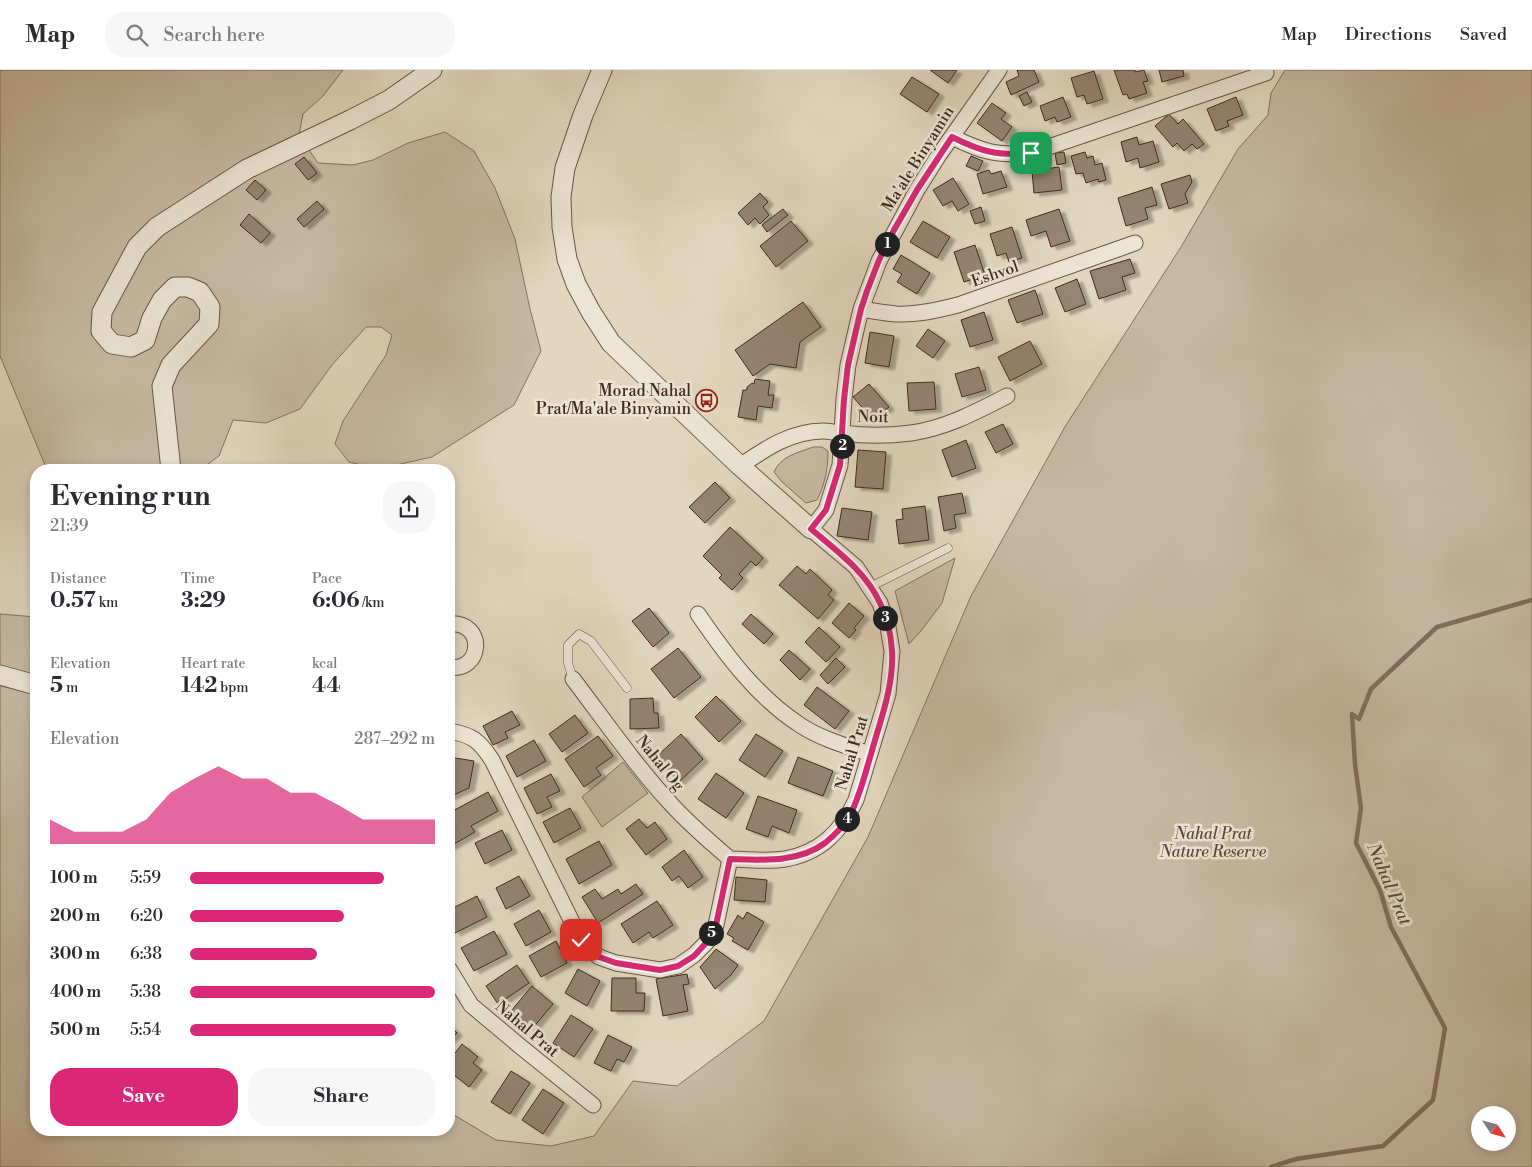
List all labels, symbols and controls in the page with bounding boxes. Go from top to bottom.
search box [105,12,455,57]
text: Map [25,20,75,50]
icon: search [123,21,151,49]
text: Search here [163,23,265,47]
text: Map [1281,23,1317,46]
text: Directions [1345,23,1432,46]
text: Saved [1460,23,1507,46]
street label: Ma'ale Binyamin [878,102,959,215]
pin [1010,132,1052,174]
icon: arrive [1017,139,1045,167]
pin: 1 [874,232,900,256]
text: 1 [884,235,891,253]
street label: Eshvol [969,257,1022,291]
place label: Morad Nahal Prat/Ma'ale Binyamin [536,381,691,419]
bus stop icon: Morad Nahal Prat/Ma'ale Binyamin [695,388,719,412]
street label: Noit [857,407,889,427]
pin: 2 [830,434,854,458]
text: 2 [838,437,847,455]
text: Evening run [50,479,211,514]
button: share [383,481,435,533]
text: 21:39 [50,516,88,536]
text: Distance [50,570,107,588]
text: Time [181,570,215,588]
text: Pace [312,570,342,588]
text: 0.57 [50,588,96,614]
text: 3:29 [181,588,226,614]
text: 6:06 [312,588,359,614]
text: km [96,594,118,612]
text: /km [359,594,385,612]
pin: 3 [872,606,898,630]
text: 3 [881,609,890,627]
text: Elevation [50,655,111,673]
text: Heart rate [181,655,246,673]
text: kcal [312,655,337,673]
text: 5 [50,673,63,699]
text: 142 [181,673,217,699]
text: 44 [312,673,340,699]
text: m [63,679,78,697]
text: bpm [217,679,249,697]
street label: Nahal Prat [831,713,873,793]
text: Elevation [50,729,119,749]
text: 287–292 m [354,729,435,749]
street label: Nahal Og [631,731,689,796]
pin: 4 [834,806,860,832]
text: 4 [843,810,852,828]
park label: Nahal Prat Nature Reserve [1159,824,1267,862]
water label: Nahal Prat [1361,838,1417,930]
text: 100 m [50,868,98,888]
text: 5:59 [130,868,161,888]
text: 200 m [50,906,100,926]
text: 6:20 [130,906,163,926]
pin [560,919,602,961]
pin: 5 [698,920,724,946]
text: 5 [707,924,716,942]
icon: check [567,926,595,954]
text: 300 m [50,944,100,964]
text: 6:38 [130,944,162,964]
text: 400 m [50,982,101,1002]
text: 5:38 [130,982,161,1002]
street label: Nahal Prat [491,997,563,1062]
text: 500 m [50,1020,100,1040]
text: 5:54 [130,1020,161,1040]
button: Save [50,1068,238,1126]
button: Share [248,1068,435,1126]
north arrow [1471,1106,1516,1151]
map controls [1471,1106,1516,1151]

